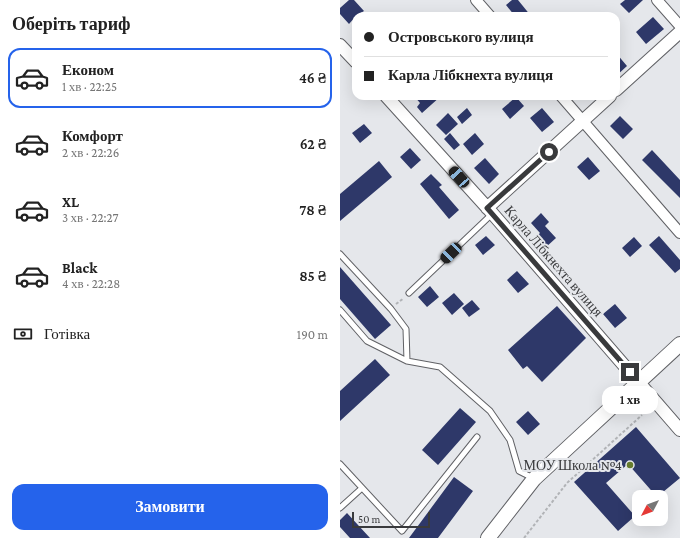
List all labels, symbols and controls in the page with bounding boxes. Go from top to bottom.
text: Оберіть тариф [12,14,131,34]
text: Островського вулиця [388,29,534,45]
icon: car [14,60,50,96]
text: Економ [62,62,114,78]
text: Карла Лібкнехта вулиця [388,67,553,83]
text: 46 ₴ [299,70,326,86]
text: 1 хв · 22:25 [62,79,117,94]
icon: car [14,126,50,162]
text: Комфорт [62,128,123,144]
text: 62 ₴ [300,136,326,152]
route start [540,143,558,161]
text: 2 хв · 22:26 [62,145,119,160]
car [447,164,471,190]
icon: car [14,192,50,228]
text: XL [62,194,79,210]
text: 78 ₴ [299,202,326,218]
street label: Карла Лібкнехта вулиця [502,202,607,320]
text: 3 хв · 22:27 [62,210,119,225]
car [438,240,464,266]
icon: car [14,258,50,294]
text: Black [62,260,97,276]
text: 85 ₴ [299,268,326,284]
text: 4 хв · 22:28 [62,276,120,291]
icon: cash [12,323,34,345]
text: Готівка [44,326,90,342]
text: 190 m [297,327,328,342]
route end [621,363,639,381]
callout: 1 хв [602,386,658,414]
text: 1 хв [620,392,640,407]
place label: МОУ Школа №4 [524,457,622,473]
marker: МОУ Школа №4 [625,460,635,470]
button: Замовити [12,484,328,530]
north arrow [632,490,668,526]
map controls [632,490,668,526]
scale bar [352,510,430,529]
text: 50 m [358,513,380,525]

